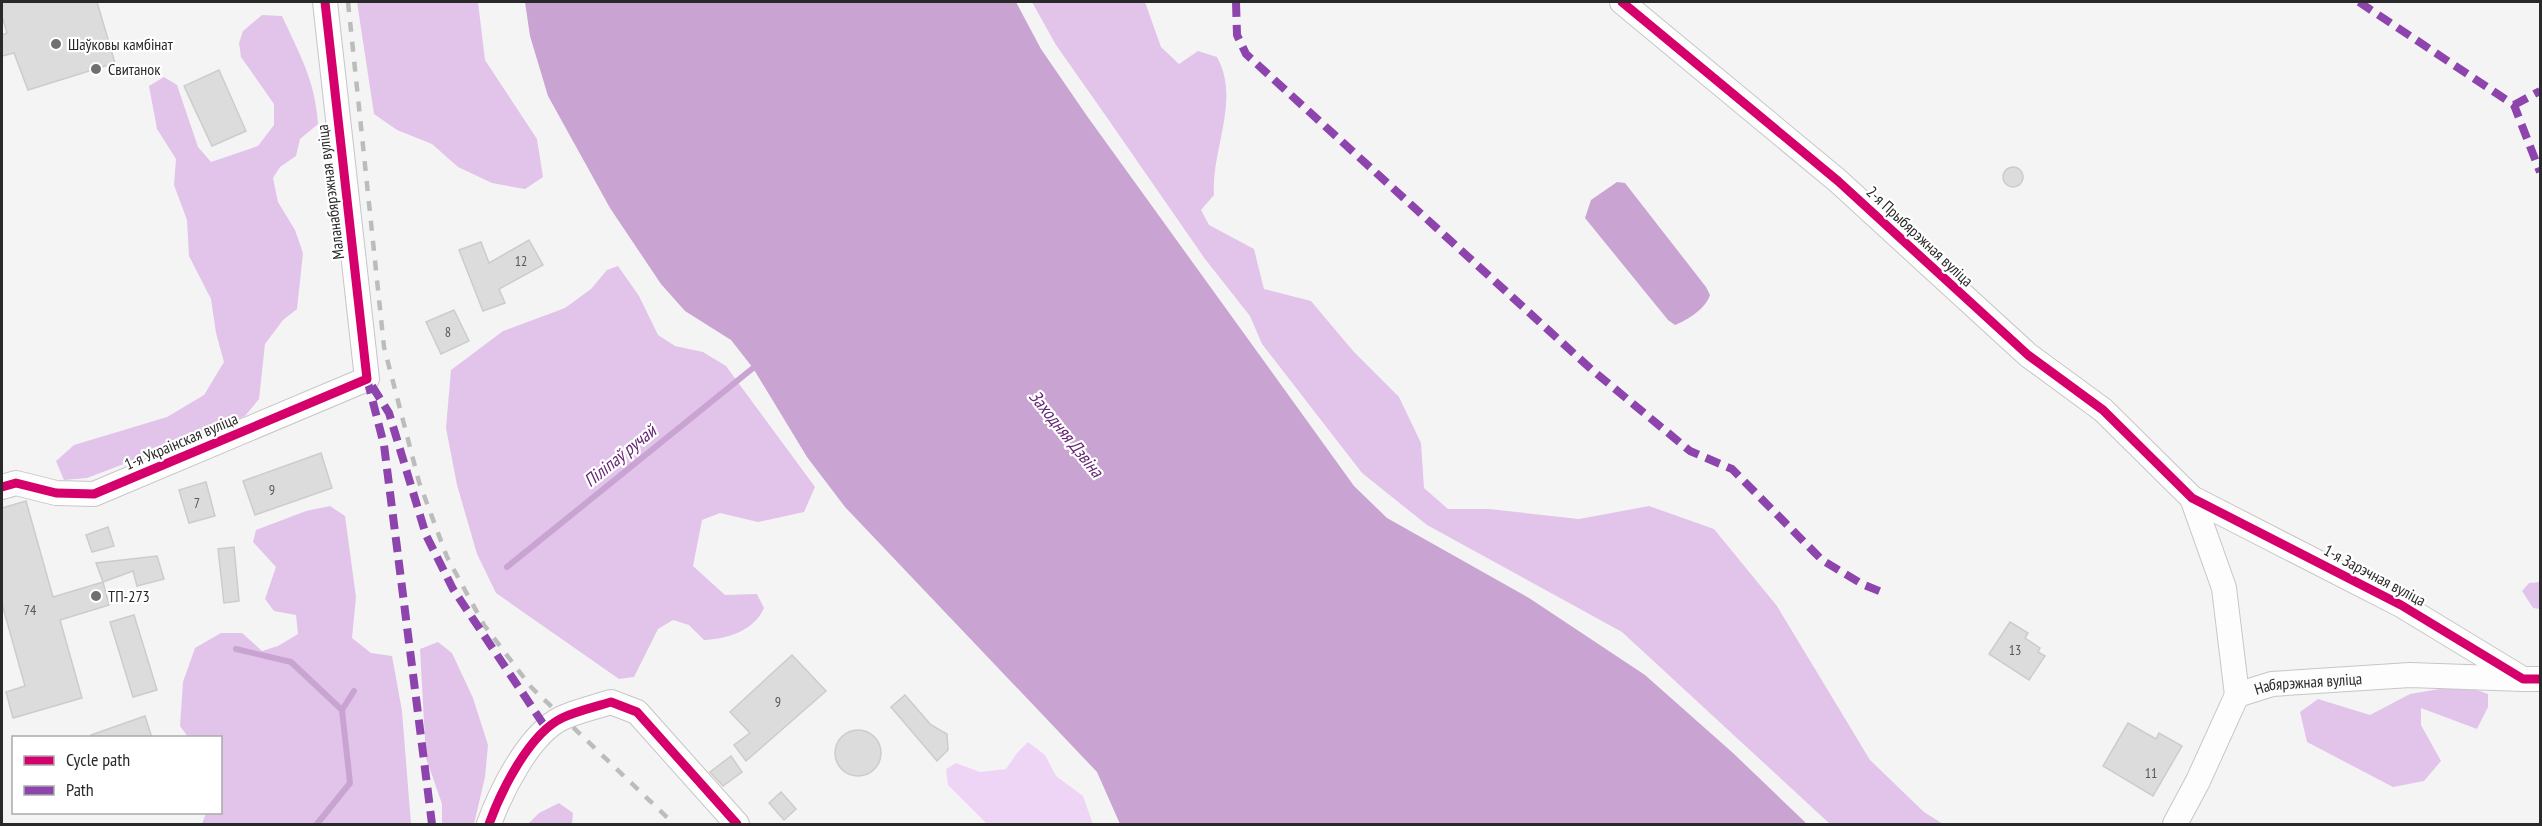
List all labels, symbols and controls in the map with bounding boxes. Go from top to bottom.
place label: Шаўковы камбінат [68,34,174,54]
marker: Шаўковы камбінат [49,37,63,51]
place label: Свитанок [108,59,161,79]
marker: Свитанок [89,62,103,76]
street label: Маланабярэжная вуліца [312,123,348,261]
street label: 2-я Прыбярэжная вуліца [1862,181,1978,291]
house number: 12 [515,252,527,270]
house number: 8 [445,323,451,341]
water label: Заходняя Дзвіна [1024,386,1109,482]
street label: 1-я Украінская вуліца [121,408,241,474]
water label: Піліпаў ручай [579,418,662,492]
house number: 9 [269,481,275,499]
house number: 7 [194,494,200,512]
street label: 1-я Зарэчная вуліца [2321,540,2429,610]
place label: ТП-273 [108,586,150,606]
marker: ТП-273 [89,589,103,603]
house number: 74 [24,601,37,619]
house number: 13 [2009,641,2021,659]
street label: Набярэжная вуліца [2252,668,2363,699]
house number: 9 [775,693,781,711]
legend [12,736,222,814]
text: Cycle path [66,748,130,771]
house number: 11 [2145,764,2157,782]
text: Path [66,778,94,801]

